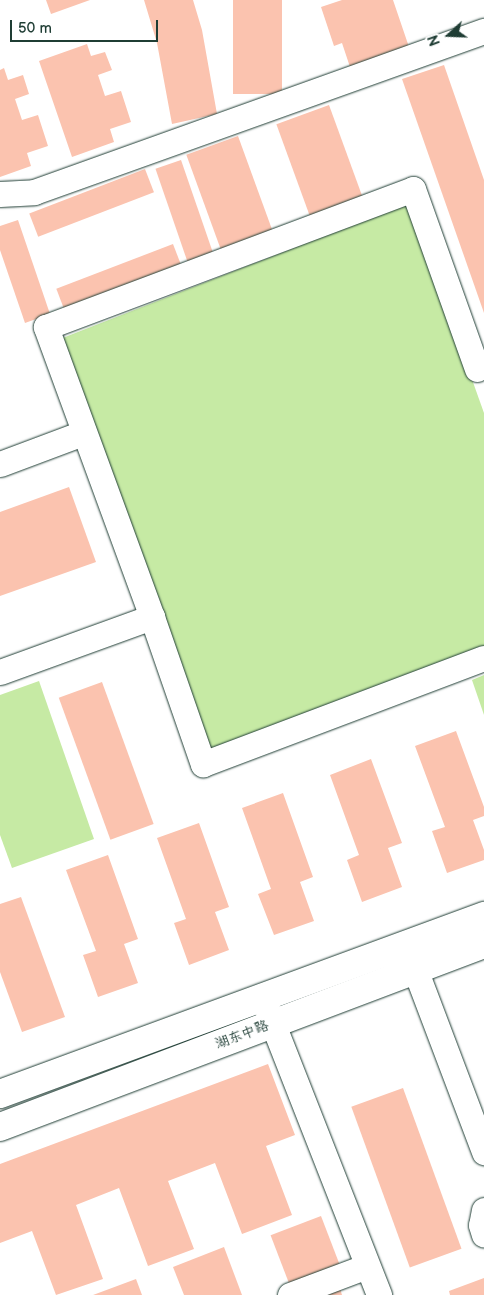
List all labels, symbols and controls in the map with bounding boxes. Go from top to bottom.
scale bar [12,10,160,42]
north arrow [424,10,474,60]
text: 50 m [18,19,52,38]
text: N [425,32,444,48]
street label: 湖东中路 [213,1017,271,1053]

